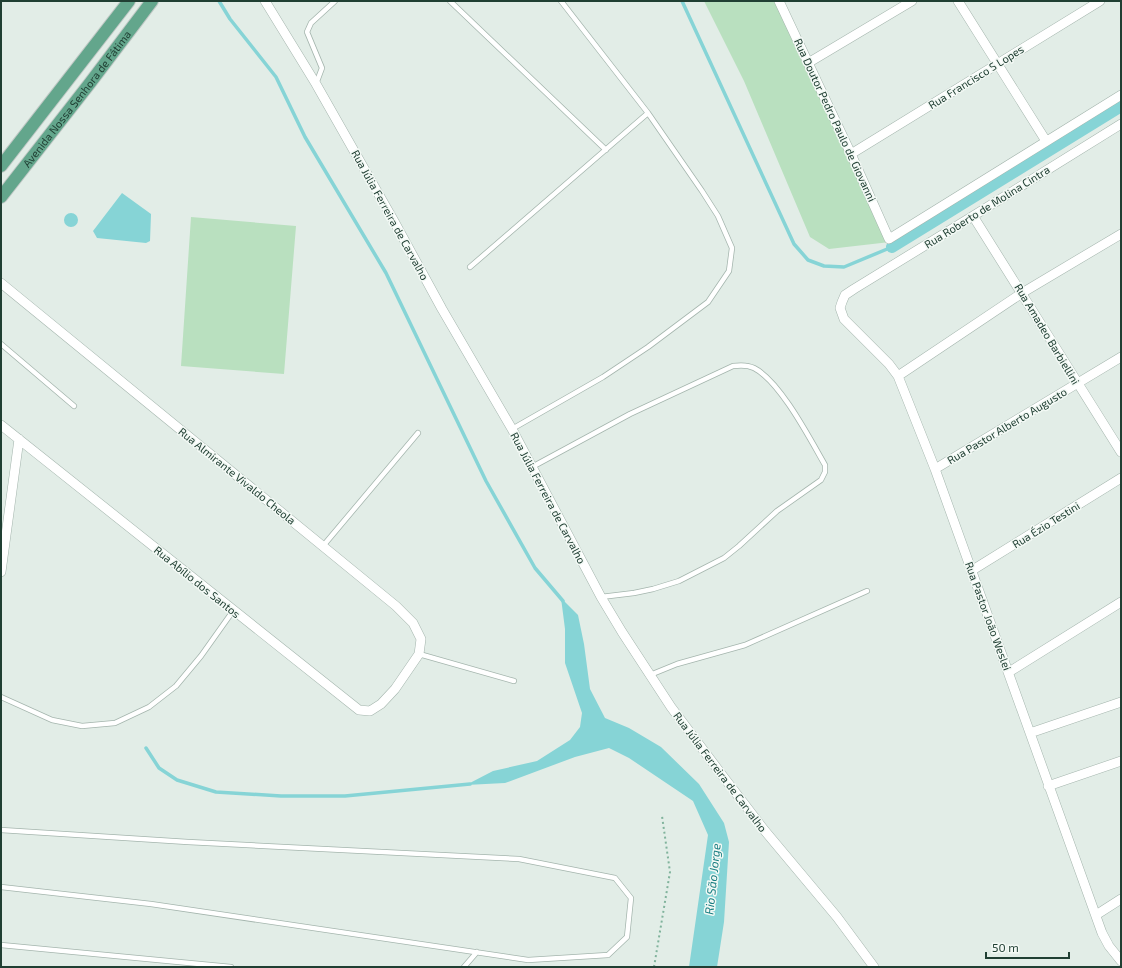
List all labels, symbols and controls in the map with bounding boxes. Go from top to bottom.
street label: Avenida Nossa Senhora de Fátima [20,28,133,170]
street label: Rua Doutor Pedro Paulo de Giovanni [792,36,879,203]
street label: Rua Francisco S Lopes [926,42,1026,111]
street label: Rua Júlia Ferreira de Carvalho [349,147,432,282]
street label: Rua Roberto de Molina Cintra [922,163,1052,251]
street label: Rua Amadeo Barbiellini [1012,281,1083,386]
street label: Rua Pastor Alberto Augusto [945,385,1069,467]
street label: Rua Almirante Vivaldo Cheola [176,424,298,527]
street label: Rua Júlia Ferreira de Carvalho [508,430,589,566]
street label: Rua Ézio Testini [1010,499,1082,551]
street label: Rua Abílio dos Santos [152,543,243,621]
street label: Rua Pastor João Weslei [963,560,1014,672]
street label: Rua Júlia Ferreira de Carvalho [671,709,770,834]
water label: Rio São Jorge [701,842,723,915]
scale bar [986,934,1069,960]
text: 50 m [992,940,1019,954]

